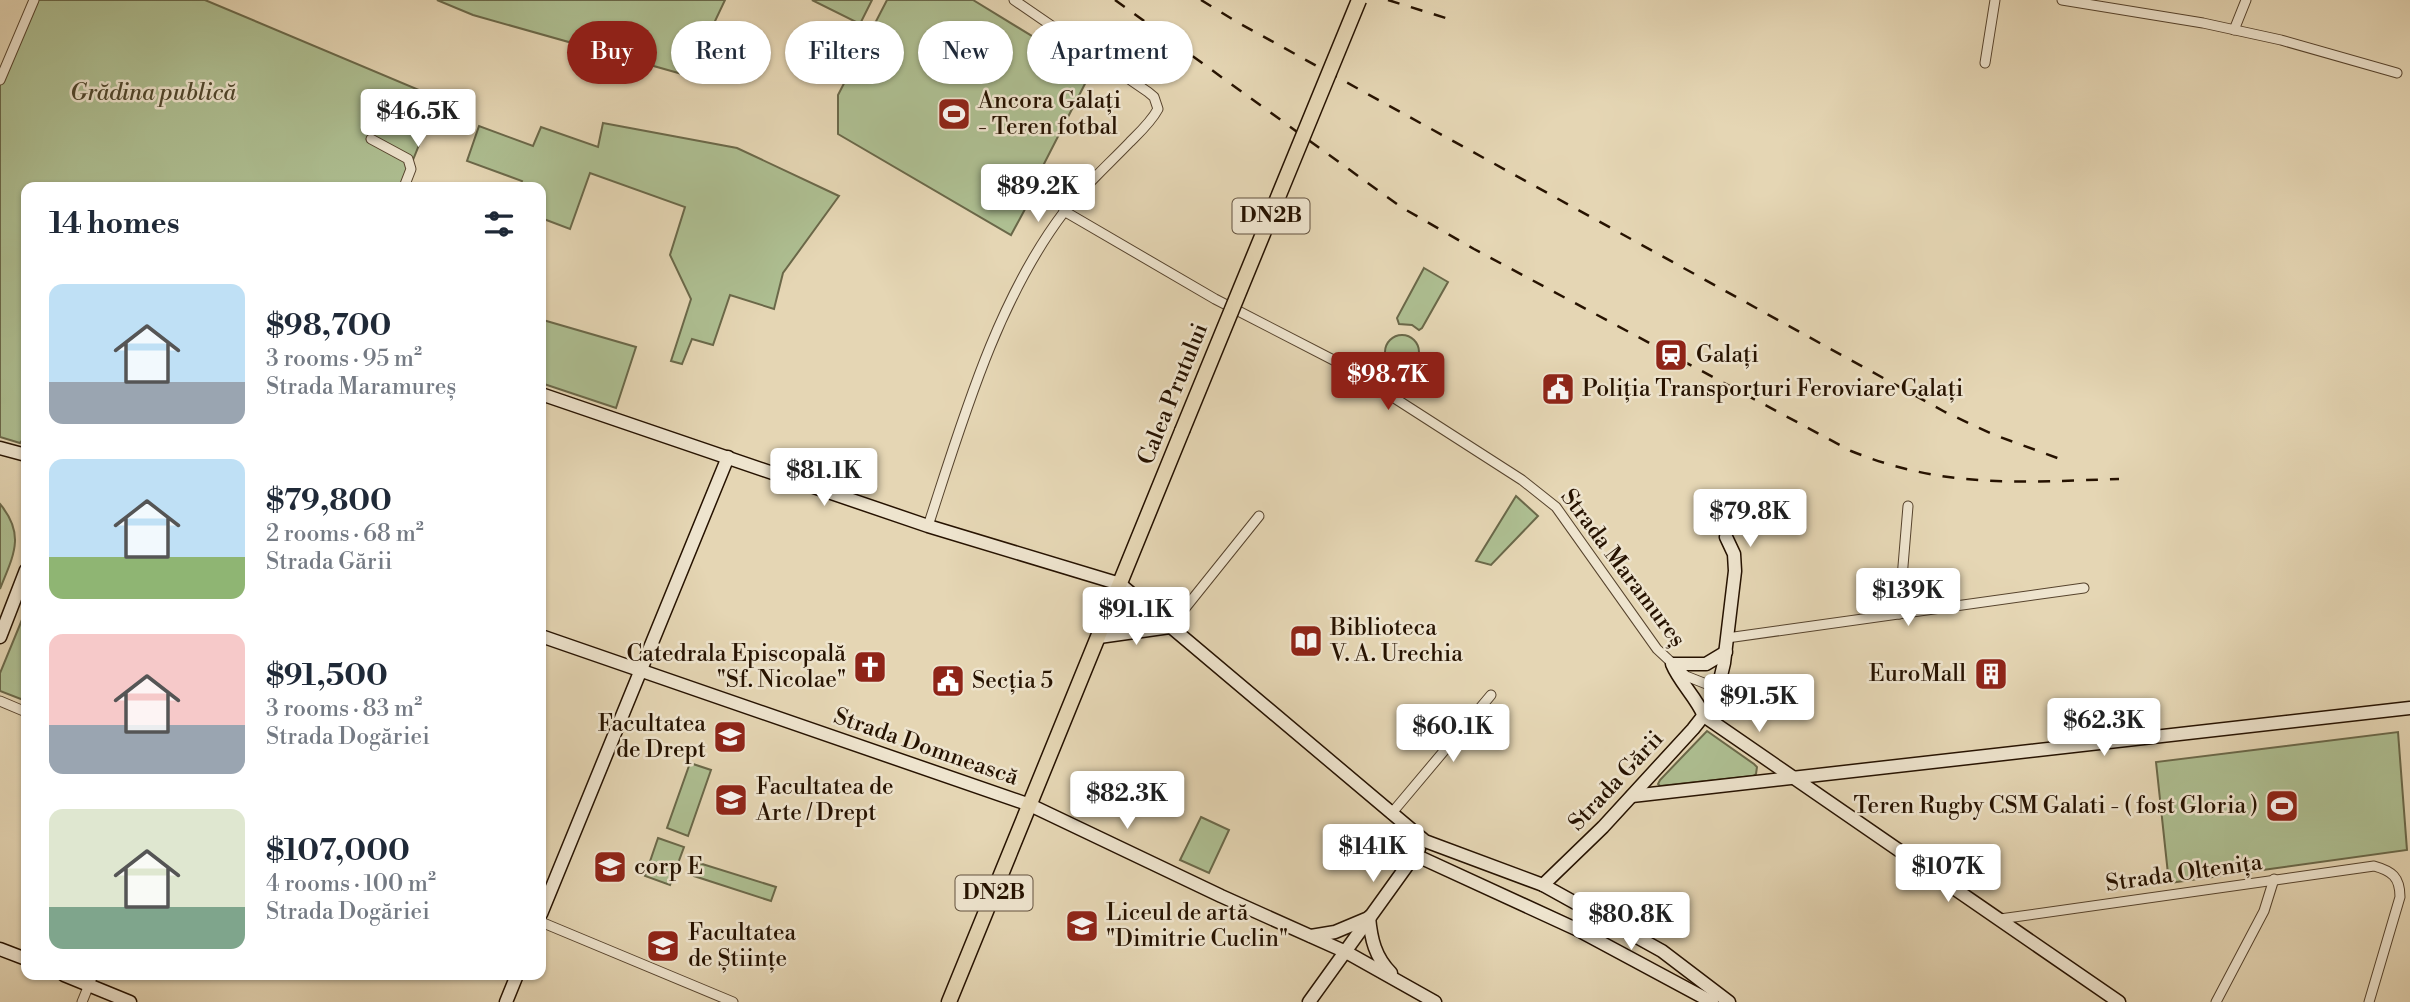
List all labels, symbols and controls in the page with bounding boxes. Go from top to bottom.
chip: Buy [567,21,657,84]
chip: Rent [671,21,771,84]
chip: Filters [785,21,904,84]
chip: New [918,21,1013,84]
chip: Apartment [1027,21,1193,84]
park label: Grădina publică [70,79,236,107]
place label: Ancora Galați - Teren fotbal [977,87,1121,141]
pin: $46.5K [361,90,475,149]
sports icon: Ancora Galați - Teren fotbal [935,95,973,133]
text: $46.5K [377,98,459,126]
pin: $89.2K [981,164,1095,224]
text: $89.2K [997,173,1079,201]
road number: DN2B [1232,198,1310,234]
text: 14 homes [49,205,180,243]
icon: filters [480,205,518,243]
text: $98,700 [266,307,391,345]
icon: home [105,312,189,396]
street label: Calea Prutului [1132,319,1214,469]
station icon: Galați [1652,336,1690,374]
place label: Galați [1696,341,1759,369]
text: 3 rooms · 95 m² [266,345,422,373]
pin: $98.7K [1331,352,1445,412]
text: $98.7K [1347,361,1429,389]
public building icon: Poliția Transporturi Feroviare Galați [1539,370,1577,408]
text: Strada Maramureș [266,373,456,401]
place label: Poliția Transporturi Feroviare Galați [1582,375,1963,403]
pin: $81.1K [767,448,881,508]
text: $81.1K [786,457,862,485]
text: $79,800 [266,482,392,520]
street label: Strada Maramureș [1555,484,1691,652]
icon: home [105,487,189,571]
pin: $79.8K [1693,490,1807,549]
text: $79.8K [1710,498,1790,526]
text: 2 rooms · 68 m² [266,520,424,548]
text: Strada Gării [266,548,392,576]
pin: $139K [1859,568,1957,628]
text: $139K [1872,577,1944,605]
pin: $91.1K [1079,588,1193,647]
text: $91.1K [1099,596,1173,624]
place label: Biblioteca V. A. Urechia [1329,614,1463,668]
library icon: Biblioteca V. A. Urechia [1287,622,1325,660]
place label: Catedrala Episcopală "Sf. Nicolae" [626,640,846,694]
church icon: Catedrala Episcopală "Sf. Nicolae" [851,648,889,686]
building icon: EuroMall [1972,655,2010,693]
text: $91,500 [266,657,388,695]
place label: EuroMall [1869,660,1966,688]
icon: home [105,662,189,746]
public building icon: Secția 5 [929,662,967,700]
place label: Secția 5 [972,667,1053,695]
pin: $91.5K [1702,674,1816,734]
text: $91.5K [1720,683,1798,711]
text: 3 rooms · 83 m² [266,695,422,723]
pin: $62.3K [2047,698,2161,758]
street label: Strada Domnească [830,702,1022,792]
pin: $60.1K [1396,704,1510,764]
text: $62.3K [2063,707,2145,735]
place label: Facultatea de Drept [598,710,706,764]
text: $60.1K [1412,713,1494,741]
school or university icon: Facultatea de Drept [711,718,749,756]
text: Strada Dogăriei [266,723,430,751]
street label: Strada Gării [1563,725,1669,837]
pin: $82.3K [1070,772,1184,831]
place label: Facultatea de Arte / Drept [755,773,894,827]
text: $82.3K [1086,780,1168,808]
school or university icon: Facultatea de Arte / Drept [712,781,750,819]
sports icon: Teren Rugby CSM Galati - ( fost Gloria ) [2263,787,2301,825]
place label: Teren Rugby CSM Galati - ( fost Gloria ) [1853,792,2258,820]
pin: $141K [1324,824,1422,884]
text: $107,000 [266,832,410,870]
text: $141K [1339,833,1407,861]
icon: home [105,837,189,921]
pin: $107K [1899,844,1997,904]
school or university icon: corp E [591,848,629,886]
street label: Strada Oltenița [2104,848,2264,898]
place label: corp E [634,853,703,881]
text: $107K [1912,853,1984,881]
text: 4 rooms · 100 m² [266,870,436,898]
road number: DN2B [956,876,1032,910]
pin: $80.8K [1574,892,1688,952]
text: Strada Dogăriei [266,898,430,926]
place label: Liceul de artă "Dimitrie Cuclin" [1106,899,1288,953]
text: $80.8K [1589,901,1673,929]
school or university icon: Liceul de artă "Dimitrie Cuclin" [1063,907,1101,945]
place label: Facultatea de Științe [688,919,797,973]
school or university icon: Facultatea de Științe [644,927,682,965]

